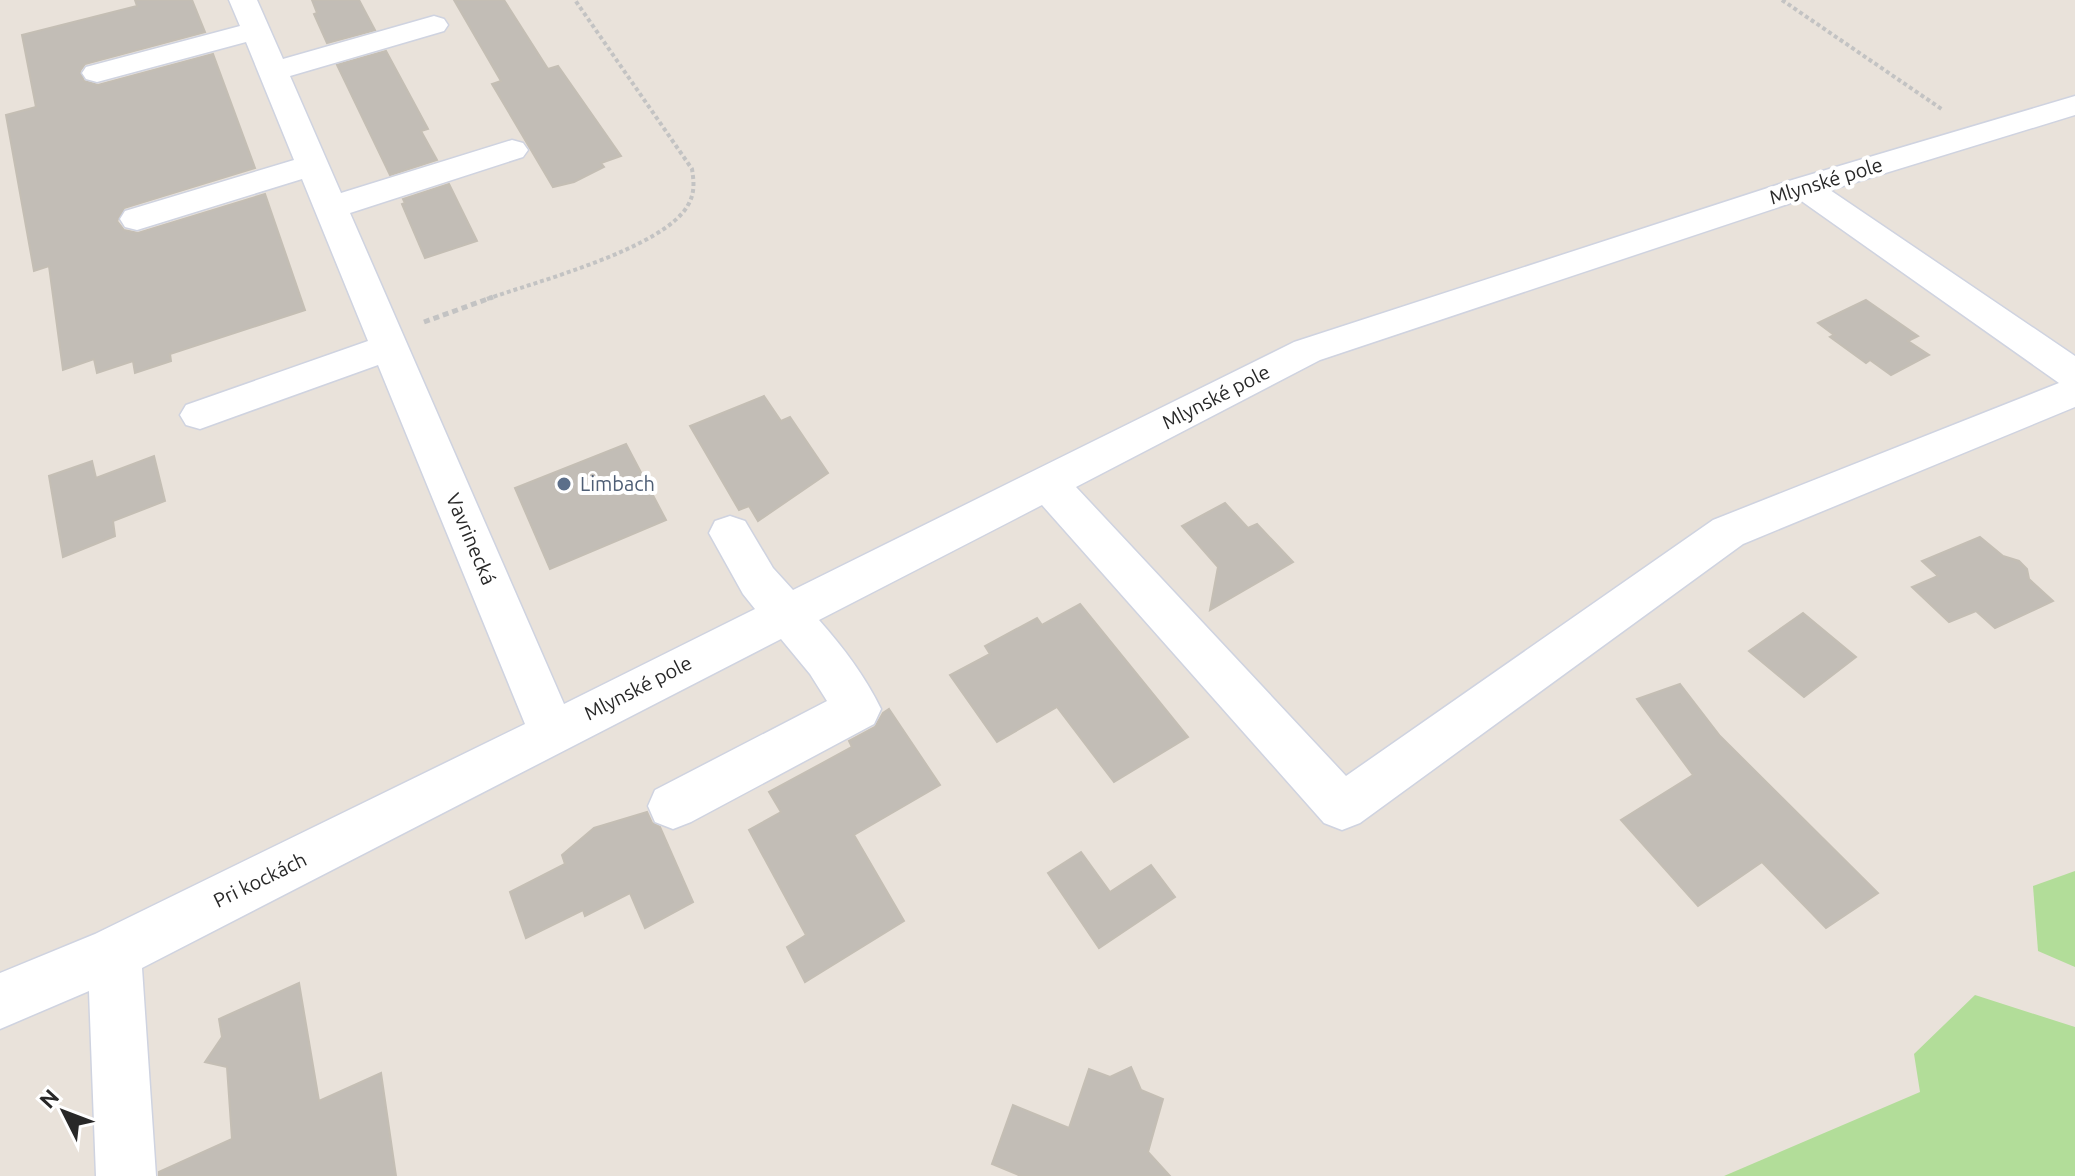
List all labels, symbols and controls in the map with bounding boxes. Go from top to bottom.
street label: Mlynské pole [1766,152,1885,209]
street label: Mlynské pole [1158,360,1273,433]
place label: Limbach [580,472,655,495]
marker: Limbach [555,475,573,493]
street label: Vavrinecká [442,490,501,588]
street label: Mlynské pole [580,651,695,724]
street label: Pri kockách [209,847,310,912]
north arrow [24,1072,104,1152]
text: N [34,1084,64,1113]

